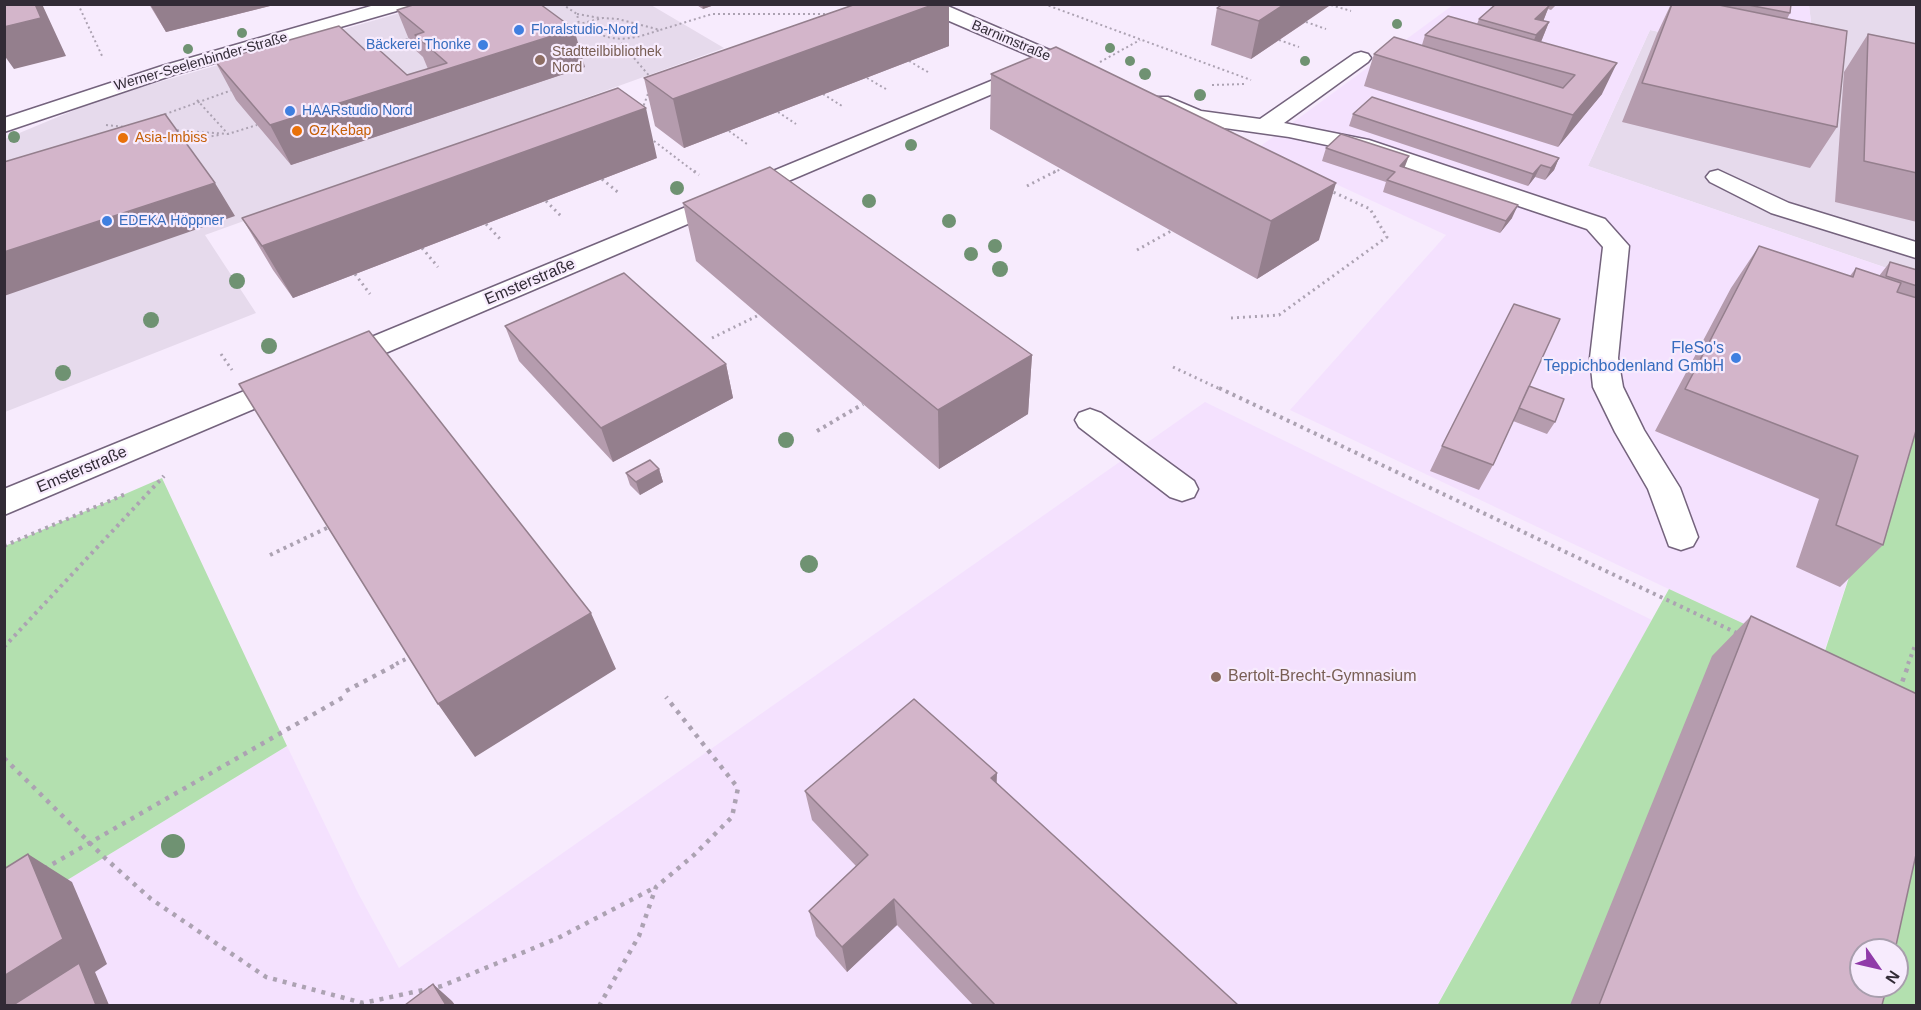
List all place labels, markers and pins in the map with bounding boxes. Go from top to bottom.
place label: Floralstudio-Nord [531,22,638,38]
marker: Floralstudio-Nord [512,23,526,37]
place label: Bäckerei Thonke [366,37,471,53]
marker: Bäckerei Thonke [476,38,490,52]
place label: Stadtteilbibliothek Nord [552,44,662,76]
marker: Stadtteilbibliothek Nord [533,53,547,67]
place label: HAARstudio Nord [302,103,412,119]
marker: HAARstudio Nord [283,104,297,118]
place label: Oz Kebap [309,123,371,139]
marker: Oz Kebap [290,124,304,138]
place label: Asia-Imbiss [135,130,207,146]
marker: Asia-Imbiss [116,131,130,145]
place label: EDEKA Höppner [119,213,224,229]
marker: EDEKA Höppner [100,214,114,228]
place label: FleSo's Teppichbodenland GmbH [1543,339,1724,377]
marker: FleSo's Teppichbodenland GmbH [1729,351,1743,365]
place label: Bertolt-Brecht-Gymnasium [1228,667,1416,687]
marker: Bertolt-Brecht-Gymnasium [1209,670,1223,684]

